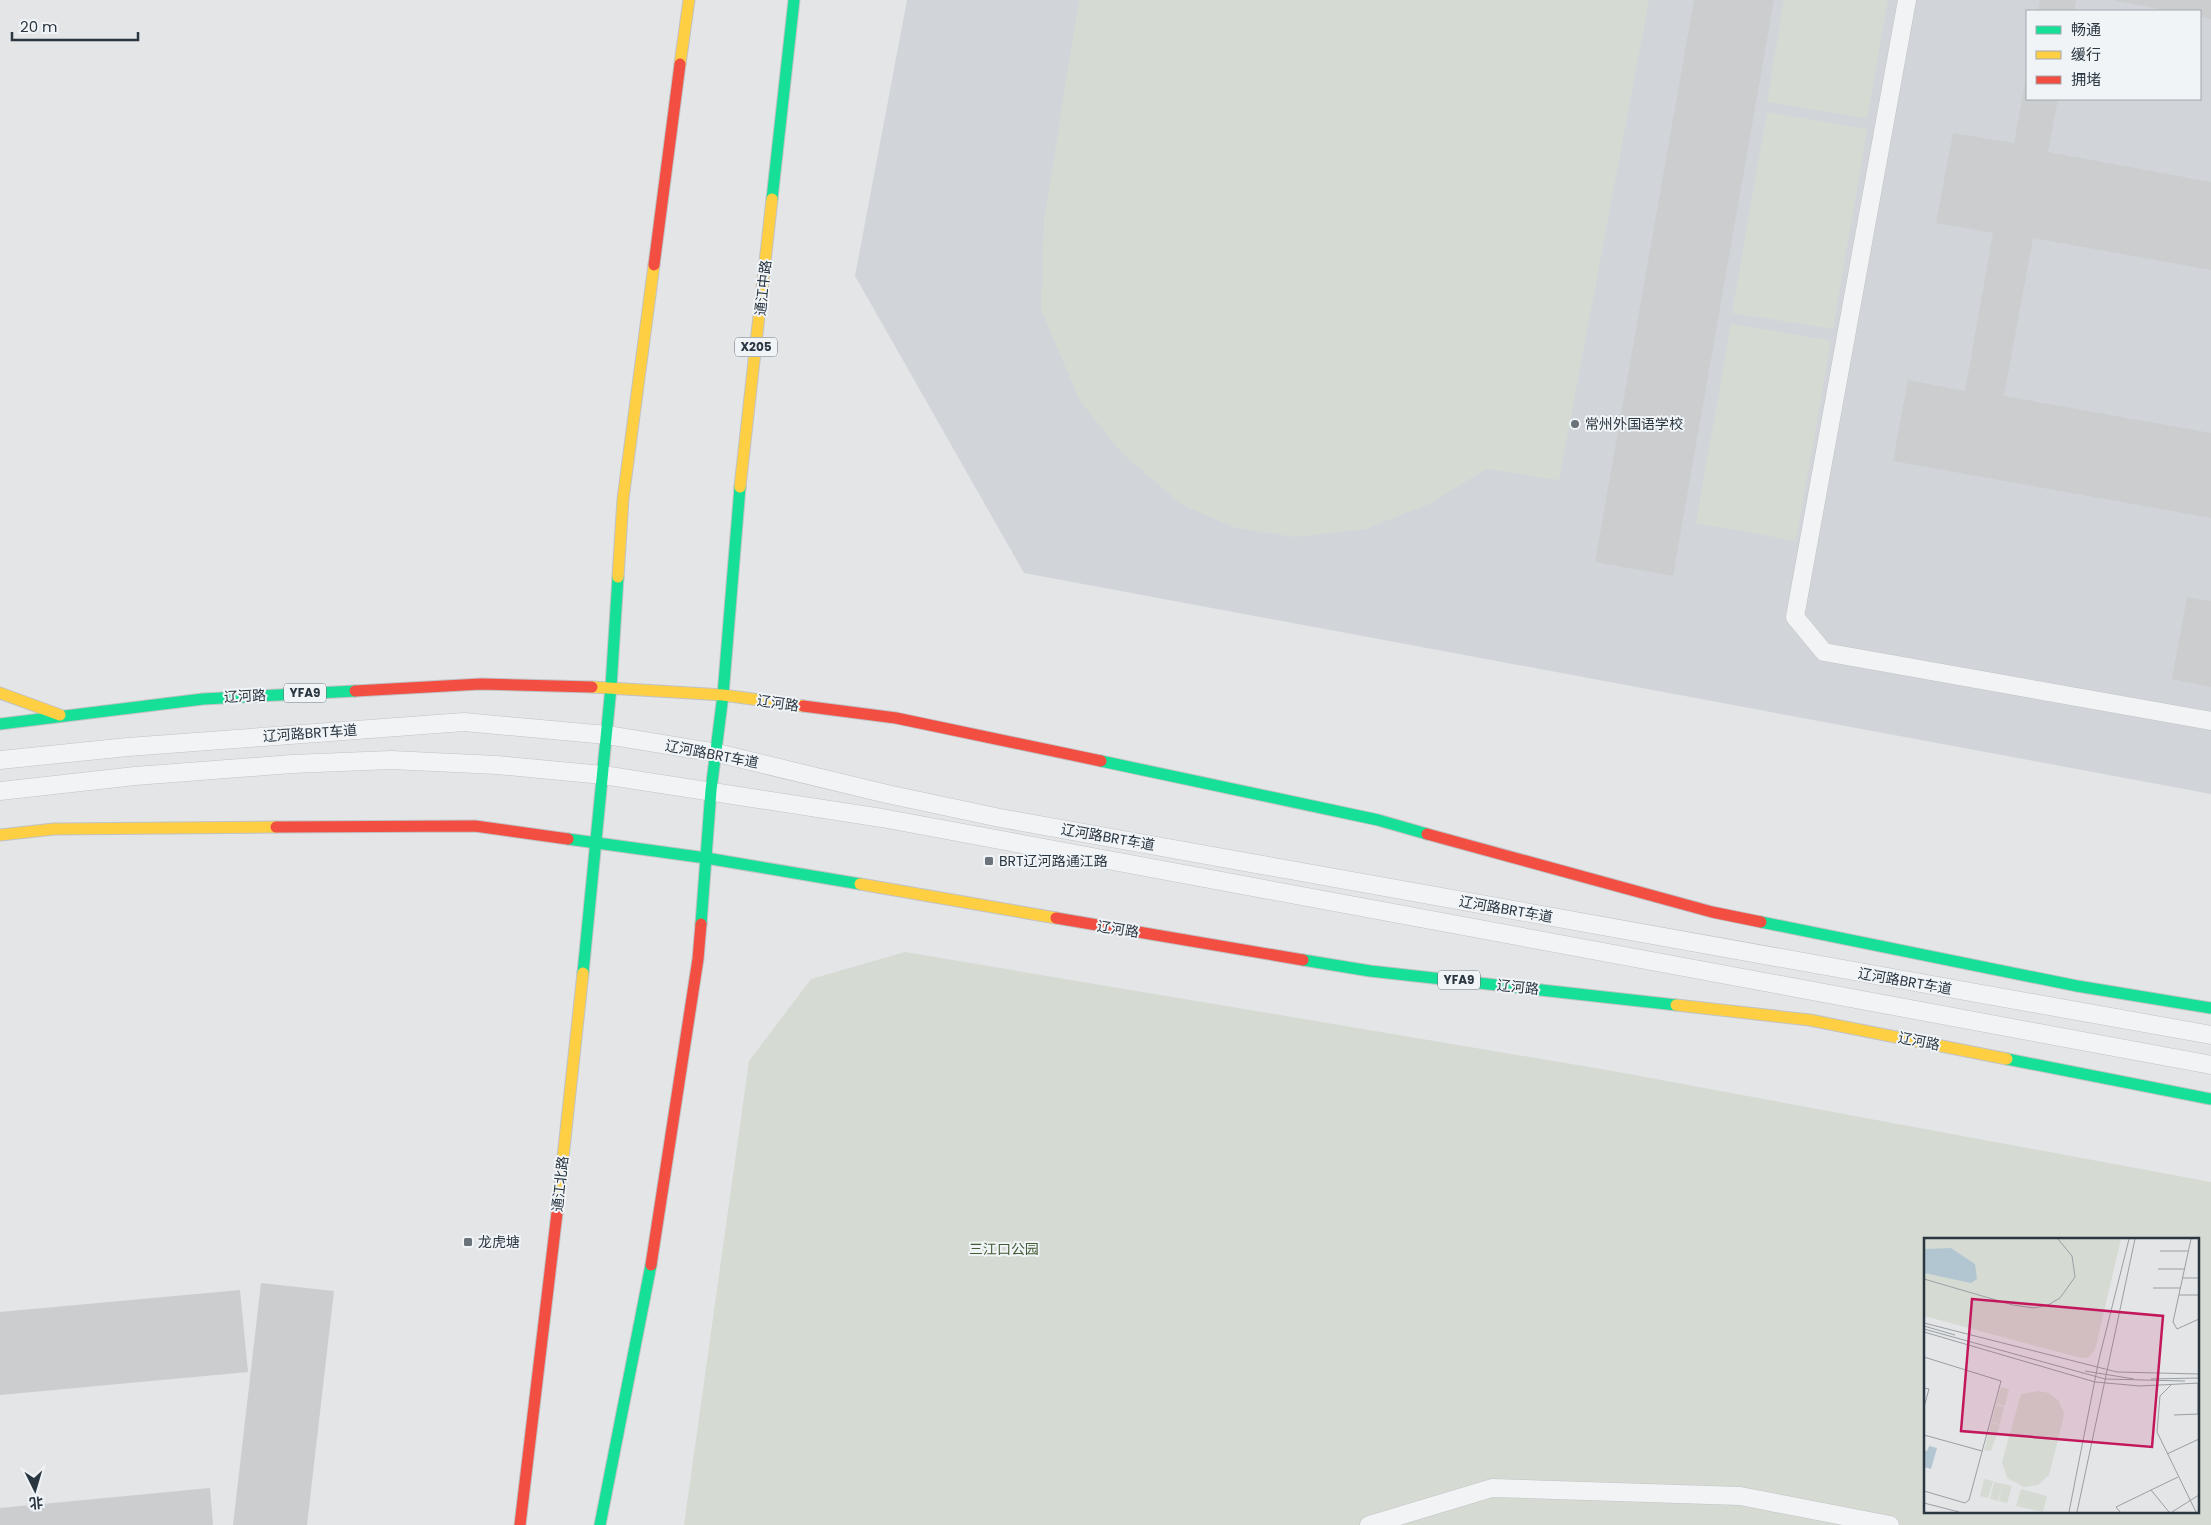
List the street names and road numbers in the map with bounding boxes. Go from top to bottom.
street label: 通江中路 [750,259,776,317]
road number: X205 [735,338,777,357]
road number: YFA9 [284,684,326,702]
street label: 辽河路 [224,685,266,707]
street label: 辽河路 [756,690,800,716]
street label: 辽河路BRT车道 [262,720,358,746]
street label: 辽河路BRT车道 [664,735,760,773]
street label: 辽河路BRT车道 [1060,819,1156,855]
street label: 辽河路BRT车道 [1458,891,1554,927]
street label: 辽河路 [1096,916,1140,942]
street label: 辽河路BRT车道 [1857,963,1953,999]
road number: YFA9 [1438,970,1480,990]
street label: 辽河路 [1496,975,1540,999]
street label: 辽河路 [1896,1027,1942,1055]
street label: 通江北路 [547,1155,573,1213]

